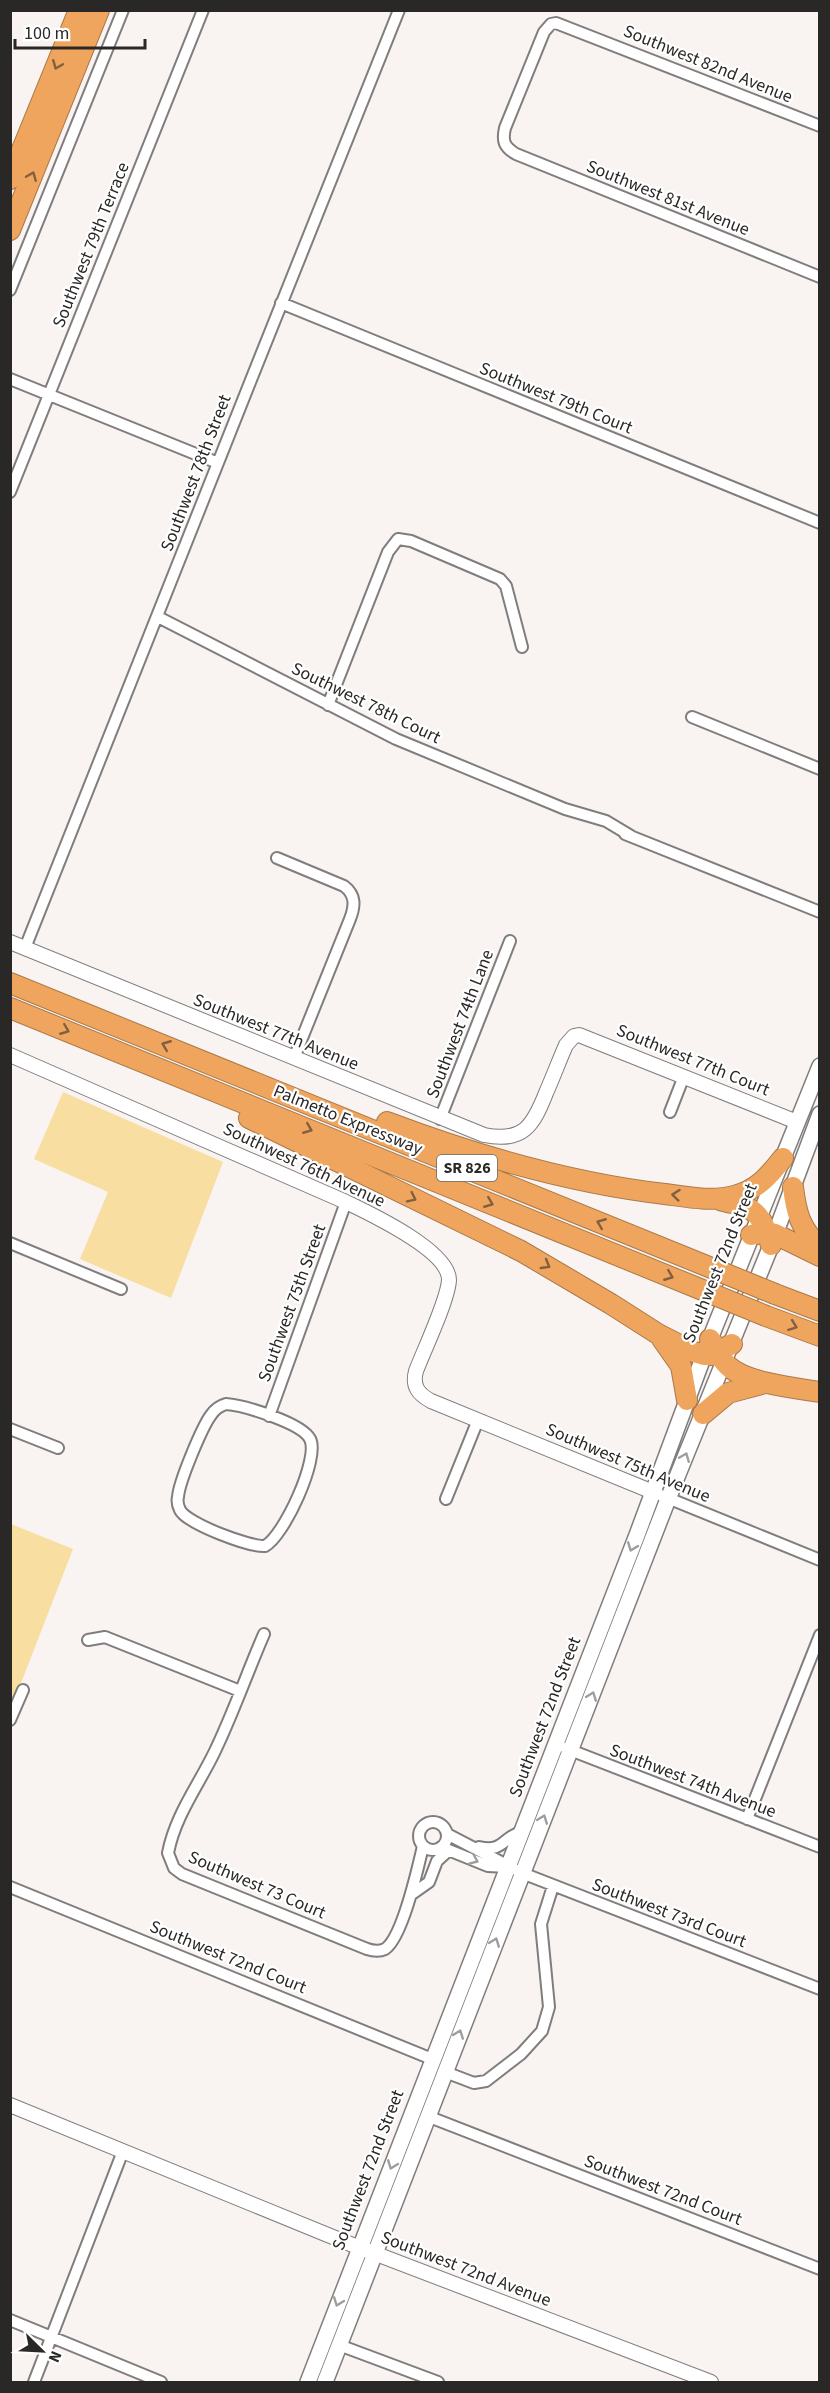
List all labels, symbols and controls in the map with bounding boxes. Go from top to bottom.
scale bar [15,12,146,50]
street label: Southwest 82nd Avenue [620,19,796,109]
text: 100 m [24,21,69,46]
one-way arrow [52,58,64,69]
street label: Southwest 81st Avenue [583,154,753,242]
street label: Southwest 79th Terrace [46,158,136,331]
one-way arrow [25,171,37,182]
street label: Southwest 79th Court [476,356,636,440]
street label: Southwest 78th Street [155,391,237,555]
street label: Southwest 78th Court [287,656,445,750]
street label: Southwest 74th Lane [420,946,500,1102]
street label: Southwest 77th Avenue [189,987,363,1077]
street label: Southwest 77th Court [613,1018,773,1102]
one-way arrow [58,1023,69,1035]
one-way arrow [161,1040,172,1052]
street label: Palmetto Expressway [270,1079,427,1162]
street label: Southwest 76th Avenue [219,1116,389,1214]
one-way arrow [302,1122,313,1134]
road number: SR 826 [437,1155,497,1181]
street label: Southwest 72nd Street [677,1179,763,1347]
one-way arrow [672,1189,681,1202]
one-way arrow [406,1190,417,1202]
one-way arrow [482,1196,493,1208]
one-way arrow [596,1218,607,1230]
street label: Southwest 75th Street [252,1221,332,1385]
one-way arrow [539,1258,550,1269]
one-way arrow [663,1269,674,1281]
one-way arrow [787,1319,798,1331]
street label: Southwest 75th Avenue [542,1417,714,1509]
one-way arrow [678,1452,690,1463]
one-way arrow [627,1541,639,1552]
street label: Southwest 72nd Street [503,1633,587,1801]
one-way arrow [584,1691,597,1701]
street label: Southwest 74th Avenue [606,1738,780,1824]
one-way arrow [536,1814,549,1825]
street label: Southwest 73 Court [184,1845,330,1925]
one-way arrow [467,1853,478,1865]
street label: Southwest 73rd Court [588,1872,750,1954]
street label: Southwest 72nd Court [146,1914,310,2000]
one-way arrow [488,1937,501,1948]
one-way arrow [452,2029,465,2040]
street label: Southwest 72nd Street [326,2086,410,2254]
street label: Southwest 72nd Court [580,2148,746,2232]
one-way arrow [386,2159,399,2169]
street label: Southwest 72nd Avenue [377,2225,555,2313]
one-way arrow [333,2295,345,2306]
north arrow [12,2321,72,2381]
text: N [43,2347,67,2366]

